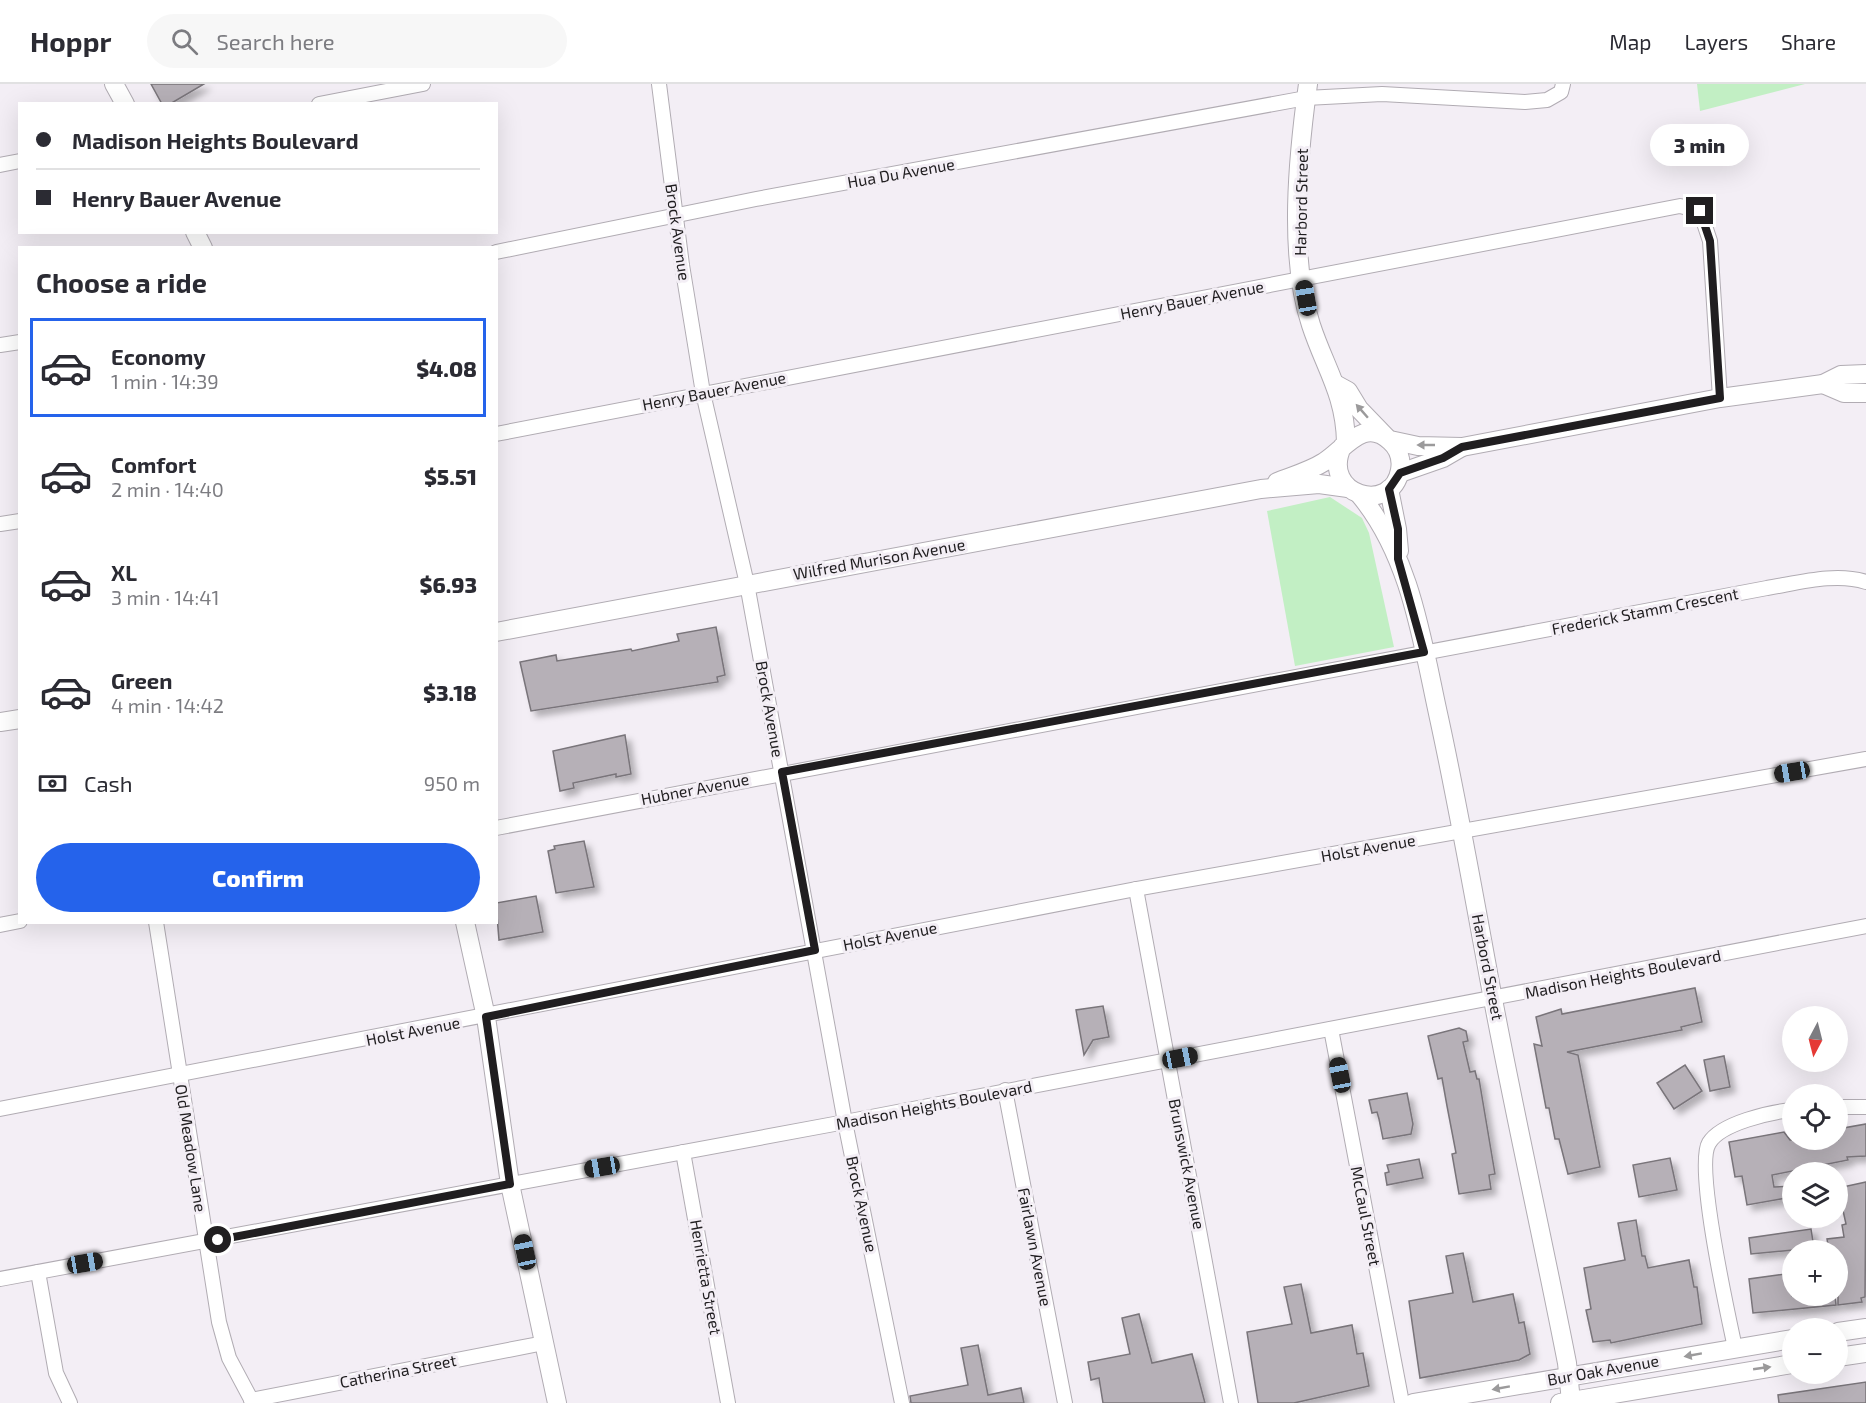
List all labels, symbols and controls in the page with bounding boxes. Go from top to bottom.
search box [147,14,567,68]
text: Hoppr [30,24,111,58]
icon: search [168,25,201,58]
text: Search here [216,28,335,54]
text: Map [1609,29,1651,54]
text: Layers [1684,29,1748,54]
text: Share [1781,29,1836,54]
callout: 3 min [1650,124,1750,166]
text: Madison Heights Boulevard [72,127,359,153]
text: 3 min [1674,133,1725,157]
street label: Harbord Street [1290,148,1311,256]
street label: Hua Du Avenue [846,154,956,191]
street label: Brock Avenue [662,182,695,282]
text: Henry Bauer Avenue [72,185,281,211]
route end [1686,197,1713,224]
text: Choose a ride [36,266,207,298]
street label: Henry Bauer Avenue [1118,276,1265,323]
car [1294,279,1318,317]
icon: car [39,341,93,395]
text: Economy [111,343,206,369]
text: $4.08 [416,355,477,381]
street label: Henry Bauer Avenue [640,367,787,414]
text: 1 min · 14:39 [111,369,219,393]
one-way arrow [1355,403,1368,418]
one-way arrow [1417,440,1436,450]
icon: car [39,449,93,503]
text: Comfort [111,451,196,477]
text: $5.51 [424,463,477,489]
text: 2 min · 14:40 [111,477,224,501]
street label: Wilfred Murison Avenue [791,534,966,583]
icon: car [39,557,93,611]
text: XL [111,559,137,585]
text: $6.93 [420,571,477,597]
street label: Frederick Stamm Crescent [1550,583,1740,638]
text: 3 min · 14:41 [111,585,220,609]
street label: Brock Avenue [753,659,788,759]
icon: car [39,665,93,719]
text: Green [111,667,173,693]
text: $3.18 [423,679,477,705]
text: 4 min · 14:42 [111,693,224,717]
car [1773,760,1811,784]
icon: cash [36,767,69,800]
street label: Hubner Avenue [639,769,751,808]
text: Cash [84,770,133,796]
text: 950 m [424,771,480,795]
street label: Holst Avenue [1319,830,1417,865]
button: Confirm [36,843,480,912]
street label: Harbord Street [1469,912,1508,1022]
street label: Holst Avenue [841,917,939,954]
street label: Madison Heights Boulevard [1523,945,1723,1002]
north arrow [1782,1006,1848,1072]
map controls [1782,1006,1848,1384]
street label: Holst Avenue [364,1012,462,1049]
car [1161,1046,1199,1070]
car [1328,1056,1352,1094]
street label: Madison Heights Boulevard [834,1076,1034,1133]
street label: Old Meadow Lane [172,1083,211,1213]
button: locate [1782,1084,1848,1150]
street label: Brunswick Avenue [1166,1097,1209,1231]
street label: Brock Avenue [843,1154,882,1254]
car [583,1155,621,1179]
button: layers [1782,1162,1848,1228]
street label: McCaul Street [1348,1164,1385,1267]
street label: Fairlawn Avenue [1015,1186,1056,1308]
street label: Henrietta Street [687,1218,726,1336]
route start [204,1226,231,1253]
car [512,1233,538,1271]
button: + [1782,1240,1848,1306]
car [66,1251,104,1275]
button: − [1782,1318,1848,1384]
street label: Catherina Street [338,1350,458,1391]
street label: Bur Oak Avenue [1546,1350,1660,1389]
one-way arrow [1684,1351,1703,1360]
one-way arrow [1753,1364,1772,1373]
one-way arrow [1491,1384,1510,1393]

